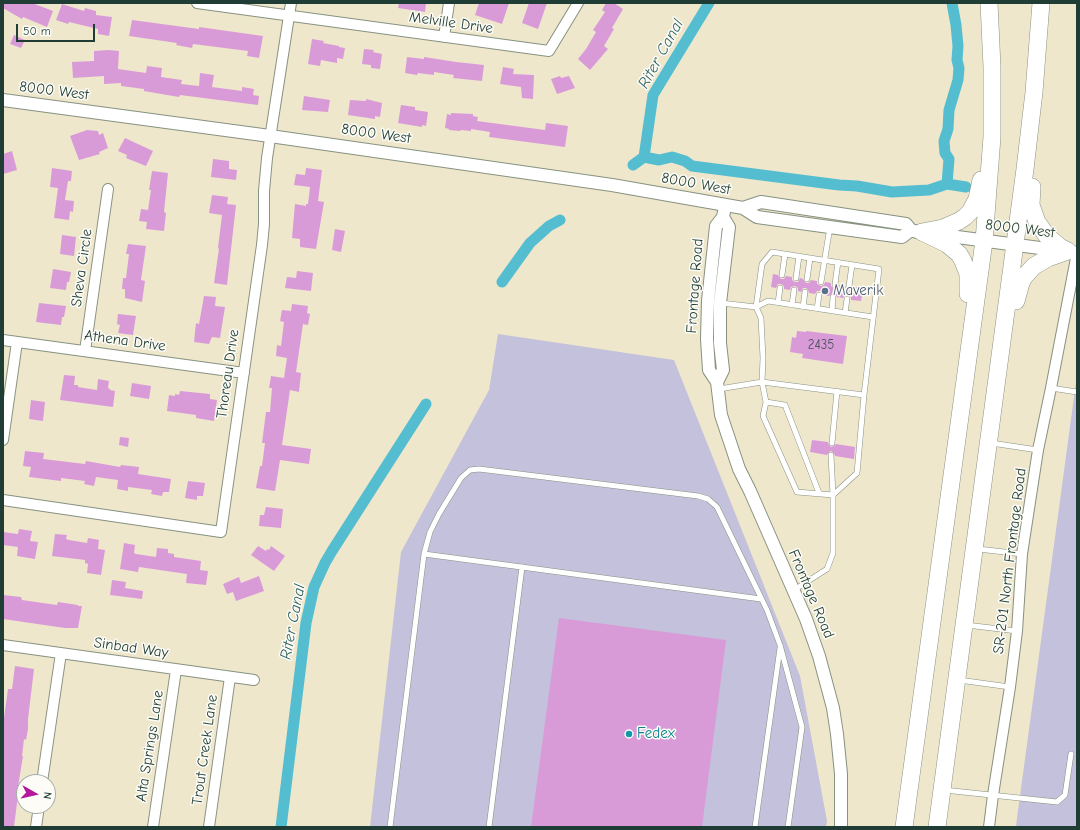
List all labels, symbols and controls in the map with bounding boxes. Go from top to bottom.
street label: Melville Drive [408,8,494,38]
scale bar [18,16,97,42]
water label: Riter Canal [634,16,688,92]
text: 50 m [23,24,51,38]
street label: 8000 West [18,78,90,104]
street label: 8000 West [340,120,412,148]
street label: 8000 West [660,169,732,199]
street label: 8000 West [984,216,1056,242]
street label: Sheva Circle [68,228,96,308]
street label: Frontage Road [683,238,707,334]
place label: Maverik [833,282,883,300]
marker: Maverik [820,286,830,296]
street label: Athena Drive [83,326,167,356]
street label: Thoreau Drive [213,328,243,420]
house number: 2435 [808,337,834,353]
street label: SR-201 North Frontage Road [990,467,1030,655]
street label: Frontage Road [784,547,838,641]
water label: Riter Canal [276,583,310,661]
street label: Sinbad Way [93,634,169,662]
street label: Alta Springs Lane [132,689,168,803]
street label: Trout Creek Lane [188,694,222,806]
place label: Fedex [637,725,675,743]
marker: Fedex [624,729,634,739]
north arrow [16,774,56,814]
text: N [40,791,54,800]

